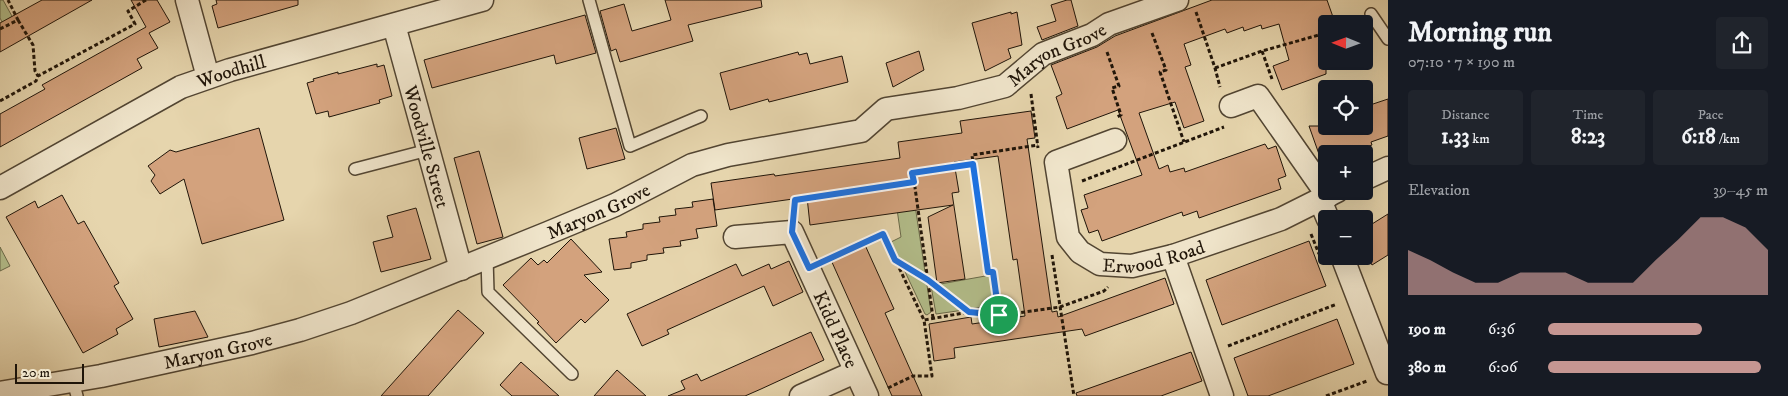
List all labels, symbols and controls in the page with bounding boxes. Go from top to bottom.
north arrow [1318,15,1372,70]
map controls [1318,15,1373,265]
text: Morning run [1408,15,1552,50]
button: share [1716,17,1768,69]
street label: Maryon Grove [1003,19,1111,92]
street label: Woodhill [193,51,269,94]
text: 07:10 · 7 × 190 m [1408,52,1515,72]
button: locate [1318,80,1373,135]
street label: Woodville Street [398,82,454,211]
text: Distance [1441,106,1489,124]
text: Time [1573,106,1603,124]
text: Pace [1698,106,1724,124]
text: 1.33 [1441,124,1469,150]
text: 8:23 [1571,124,1605,150]
text: 6:18 [1681,124,1716,150]
text: km [1469,130,1490,148]
text: /km [1716,130,1740,148]
button: + [1318,145,1373,200]
street label: Maryon Grove [544,179,654,245]
text: Elevation [1408,180,1470,200]
text: 39–45 m [1713,180,1768,200]
button: − [1318,210,1373,265]
street label: Erwood Road [1102,236,1208,279]
street label: Kidd Place [808,288,863,372]
pin [978,294,1020,336]
icon: arrive [985,301,1013,329]
text: 190 m [1408,319,1446,339]
text: 6:36 [1488,319,1515,339]
street label: Maryon Grove [162,328,275,375]
text: 380 m [1408,357,1446,377]
text: 6:06 [1488,357,1517,377]
scale bar [15,361,84,384]
text: 20 m [22,364,50,382]

